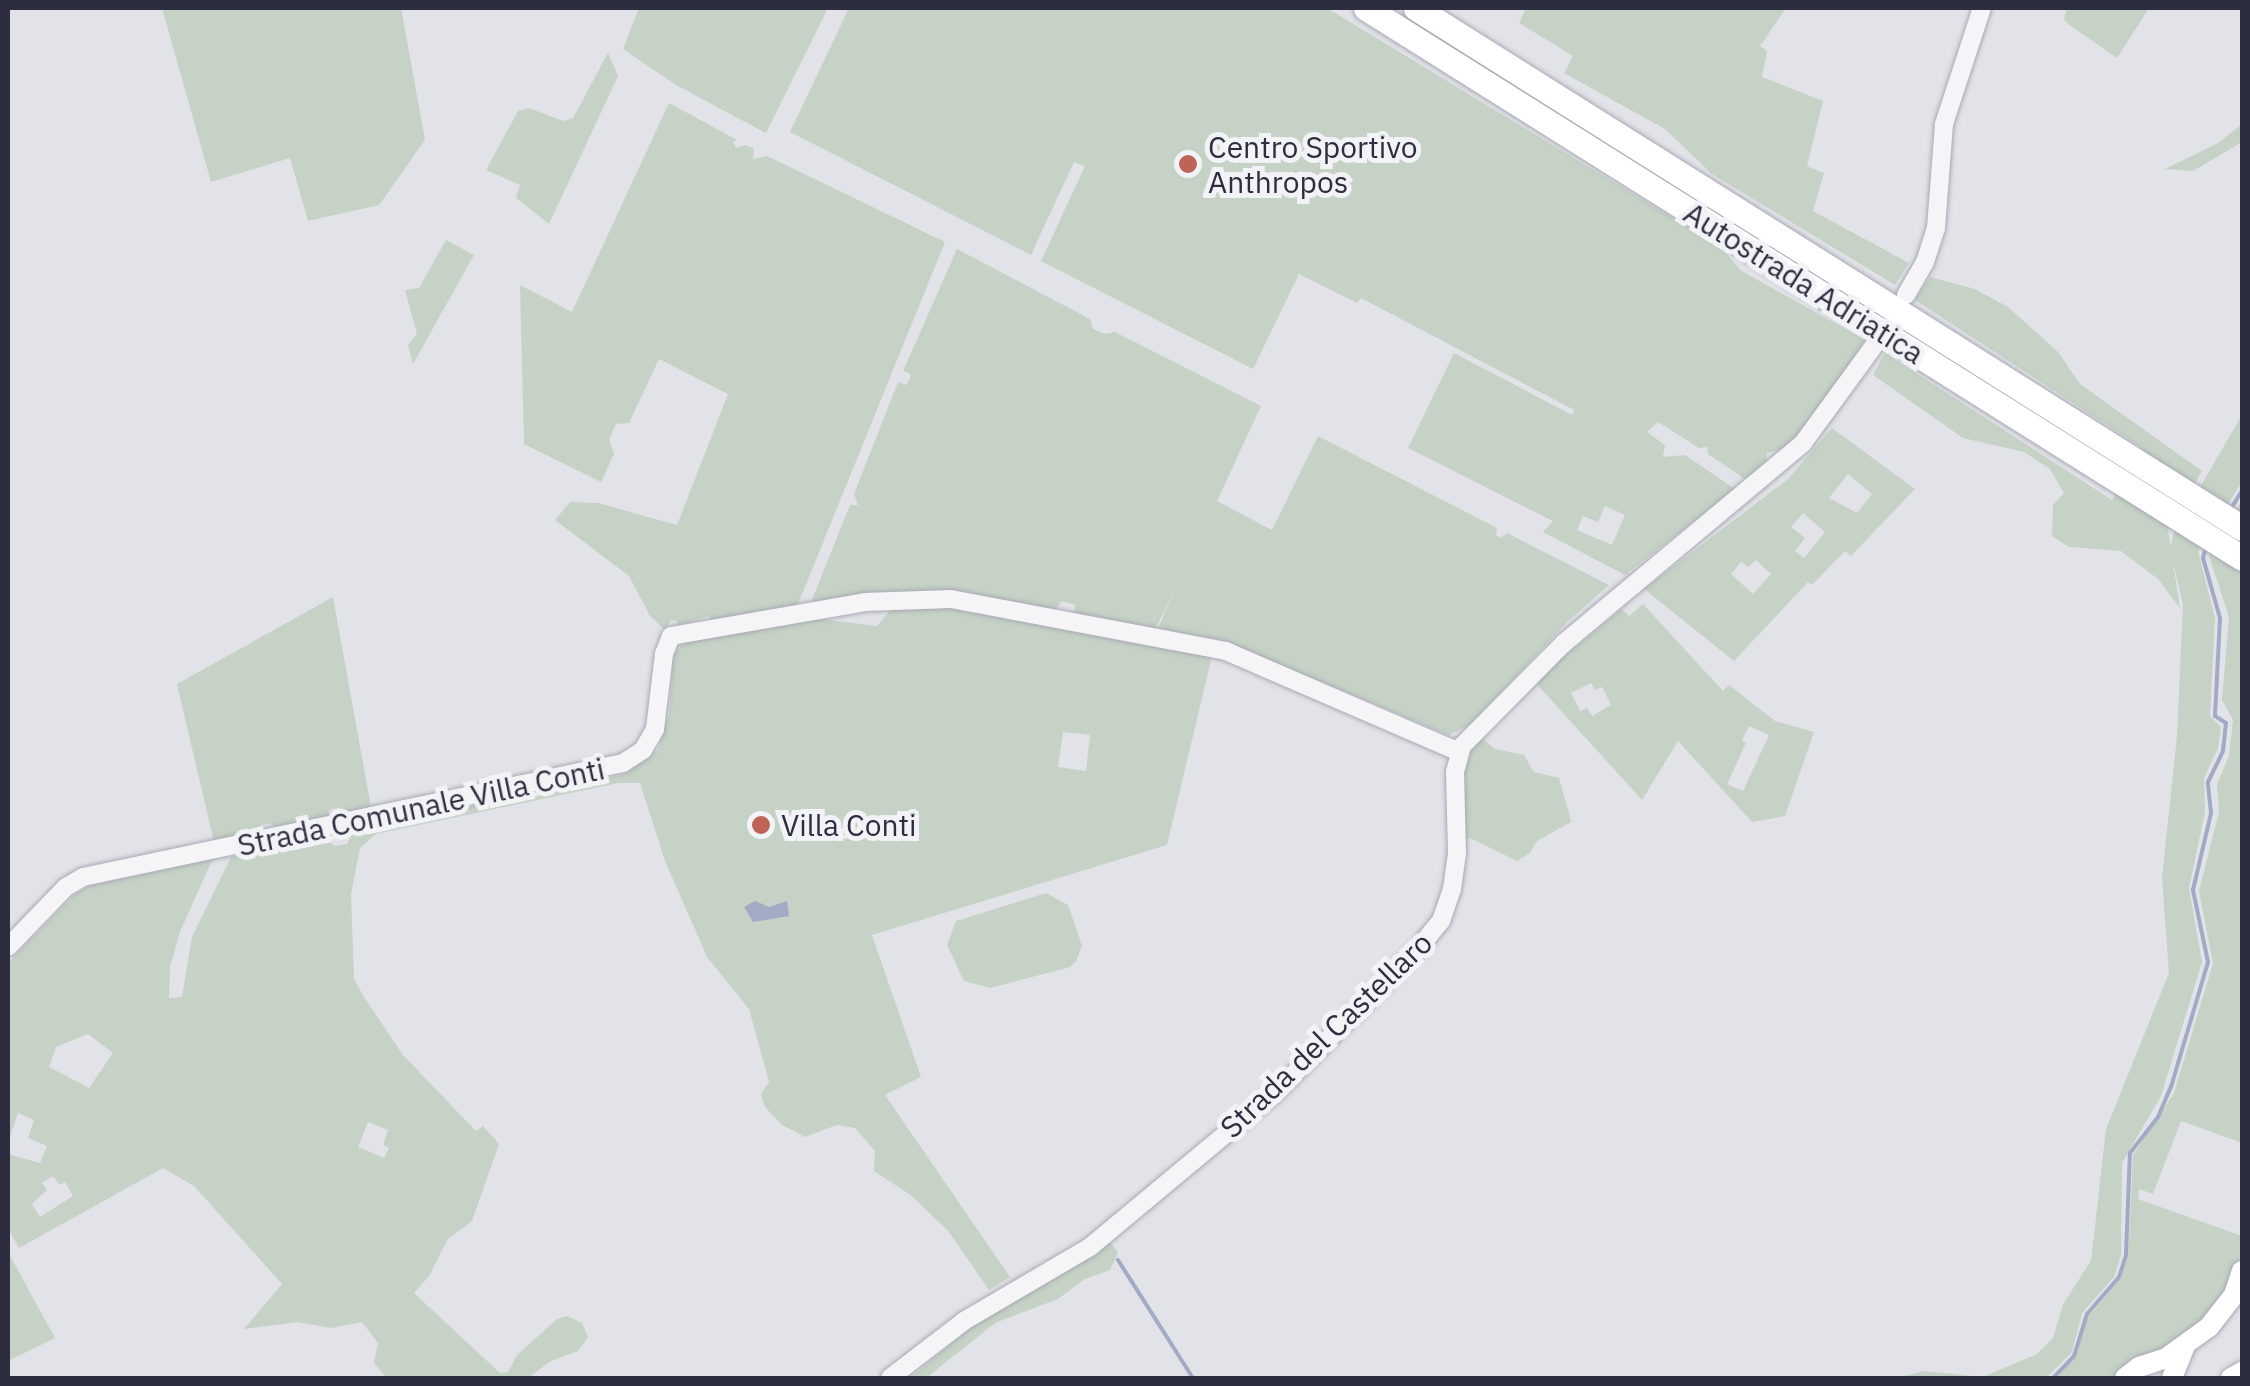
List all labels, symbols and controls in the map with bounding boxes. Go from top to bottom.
place label: Centro Sportivo Anthropos [1208,129,1418,200]
marker: Centro Sportivo Anthropos [1177,153,1199,175]
street label: Autostrada Adriatica [1677,195,1931,371]
street label: Strada Comunale Villa Conti [234,750,608,864]
place label: Villa Conti [781,807,917,843]
marker: Villa Conti [750,814,772,836]
street label: Strada del Castellaro [1213,925,1439,1145]

